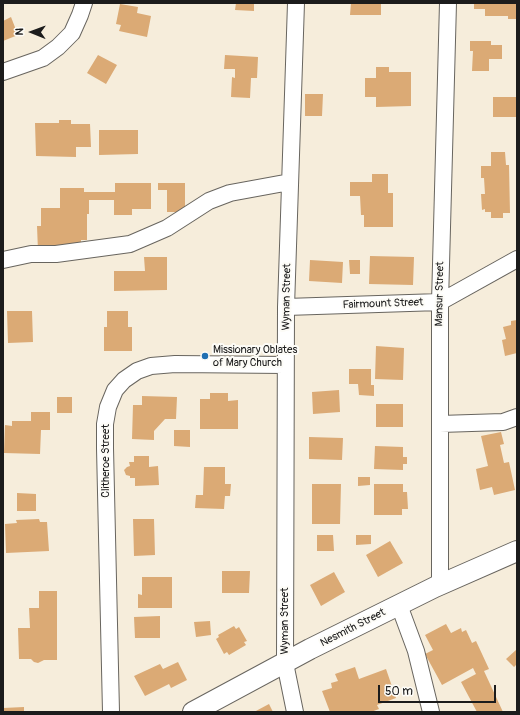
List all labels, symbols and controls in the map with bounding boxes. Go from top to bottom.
north arrow [12,12,52,52]
text: N [13,28,26,36]
street label: Mansur Street [433,261,447,327]
street label: Wyman Street [280,263,294,331]
street label: Fairmount Street [342,296,424,312]
place label: Missionary Oblates of Mary Church [213,343,297,369]
marker: Missionary Oblates of Mary Church [200,351,210,361]
street label: Clitheroe Street [99,424,113,498]
street label: Wyman Street [278,587,292,655]
street label: Nesmith Street [318,606,388,650]
scale bar [380,677,498,703]
text: 50 m [385,684,413,699]

